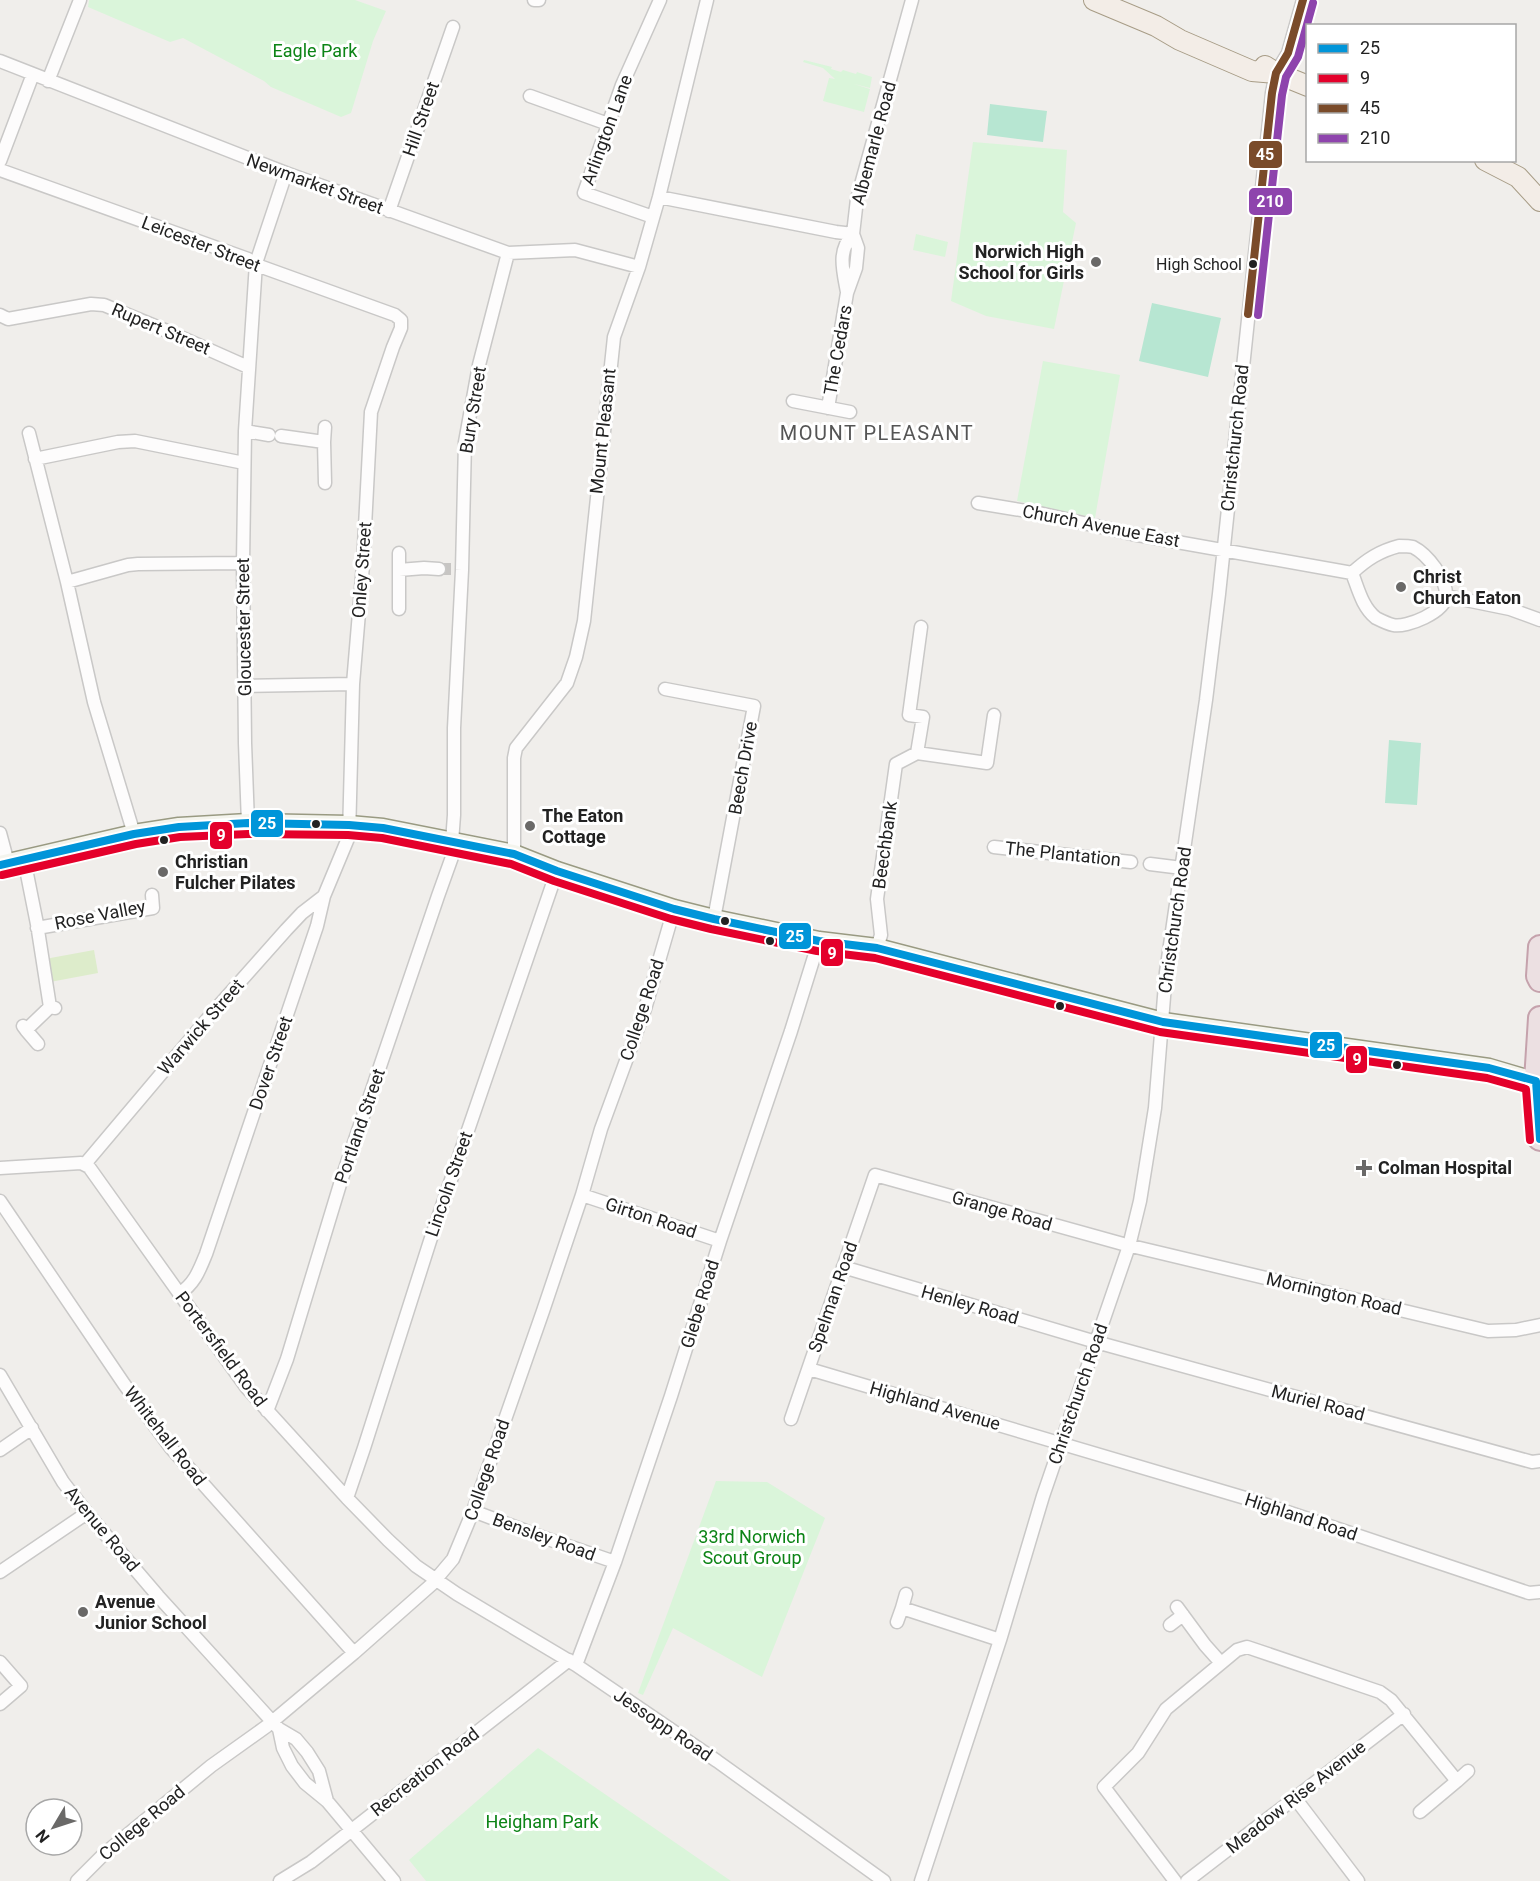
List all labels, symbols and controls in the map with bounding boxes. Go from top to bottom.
legend [1306,24,1516,162]
text: 25 [1360,37,1380,58]
park label: Eagle Park [273,40,358,61]
text: 9 [1360,67,1370,88]
street label: Arlington Lane [577,72,636,188]
street label: Hill Street [398,78,443,159]
street label: Albemarle Road [847,79,900,207]
text: 45 [1360,97,1380,118]
text: 210 [1360,127,1390,148]
line badge: 45 [1248,140,1283,169]
text: 45 [1256,145,1274,164]
street label: Newmarket Street [244,149,386,218]
line badge: 210 [1248,187,1293,216]
text: 210 [1256,192,1284,211]
street label: Leicester Street [139,211,264,276]
place label: Norwich High School for Girls [959,241,1084,283]
marker: Norwich High School for Girls [1089,255,1103,269]
place label: High School [1156,255,1242,274]
marker: High School [1247,258,1259,270]
street label: Rupert Street [109,298,214,359]
street label: The Cedars [819,303,856,397]
street label: Christchurch Road [1216,363,1253,512]
street label: Bury Street [455,365,490,455]
street label: Mount Pleasant [585,367,620,495]
district label: MOUNT PLEASANT [780,421,974,445]
street label: Church Avenue East [1021,500,1182,551]
street label: Onley Street [348,521,375,619]
street label: Gloucester Street [232,557,255,696]
place label: Christ Church Eaton [1413,566,1521,608]
marker: Christ Church Eaton [1394,580,1408,594]
street label: Beech Drive [724,720,761,816]
street label: Beechbank [868,799,901,890]
place label: The Eaton Cottage [542,805,623,847]
line badge: 25 [250,809,284,838]
text: 25 [258,814,276,833]
unlabelled marker [310,818,322,830]
marker: The Eaton Cottage [523,819,537,833]
line badge: 9 [209,821,233,850]
text: 9 [216,826,226,845]
unlabelled marker [158,834,170,846]
street label: The Plantation [1004,837,1122,870]
street label: Christchurch Road [1154,845,1195,994]
place label: Christian Fulcher Pilates [175,851,296,893]
marker: Christian Fulcher Pilates [156,865,170,879]
street label: Rose Valley [53,895,148,934]
unlabelled marker [719,915,731,927]
line badge: 25 [778,922,812,950]
text: 25 [786,927,804,946]
unlabelled marker [764,935,776,947]
line badge: 9 [820,938,844,967]
text: 9 [827,944,837,963]
street label: College Road [615,956,668,1063]
street label: Warwick Street [153,974,248,1079]
unlabelled marker [1054,1000,1066,1012]
street label: Dover Street [245,1013,296,1113]
line badge: 25 [1309,1031,1343,1059]
text: 25 [1317,1036,1335,1055]
line badge: 9 [1345,1045,1368,1074]
text: 9 [1352,1050,1362,1069]
unlabelled marker [1391,1059,1403,1071]
street label: Portland Street [330,1066,389,1186]
street label: Lincoln Street [421,1128,476,1239]
place label: Colman Hospital [1378,1157,1512,1178]
marker: Colman Hospital [1355,1159,1373,1177]
street label: Grange Road [950,1186,1055,1235]
street label: Girton Road [603,1193,700,1242]
street label: Spelman Road [804,1239,861,1355]
street label: Glebe Road [676,1257,723,1351]
street label: Mornington Road [1264,1268,1404,1319]
street label: Henley Road [919,1281,1021,1328]
street label: Portersfield Road [171,1287,272,1410]
street label: Christchurch Road [1044,1321,1111,1467]
street label: Highland Avenue [867,1377,1003,1434]
street label: Muriel Road [1269,1380,1367,1425]
street label: Whitehall Road [120,1382,211,1489]
street label: College Road [459,1416,514,1523]
street label: Avenue Road [61,1482,144,1576]
street label: Highland Road [1242,1488,1360,1545]
street label: Bensley Road [490,1508,599,1565]
park label: 33rd Norwich Scout Group [698,1526,806,1568]
place label: Avenue Junior School [95,1591,207,1633]
marker: Avenue Junior School [76,1605,90,1619]
street label: Jessopp Road [610,1684,717,1765]
street label: Recreation Road [366,1723,483,1820]
street label: Meadow Rise Avenue [1222,1736,1370,1858]
street label: College Road [94,1781,189,1865]
north arrow [24,1797,84,1857]
park label: Heigham Park [485,1811,599,1832]
text: N [32,1826,54,1846]

